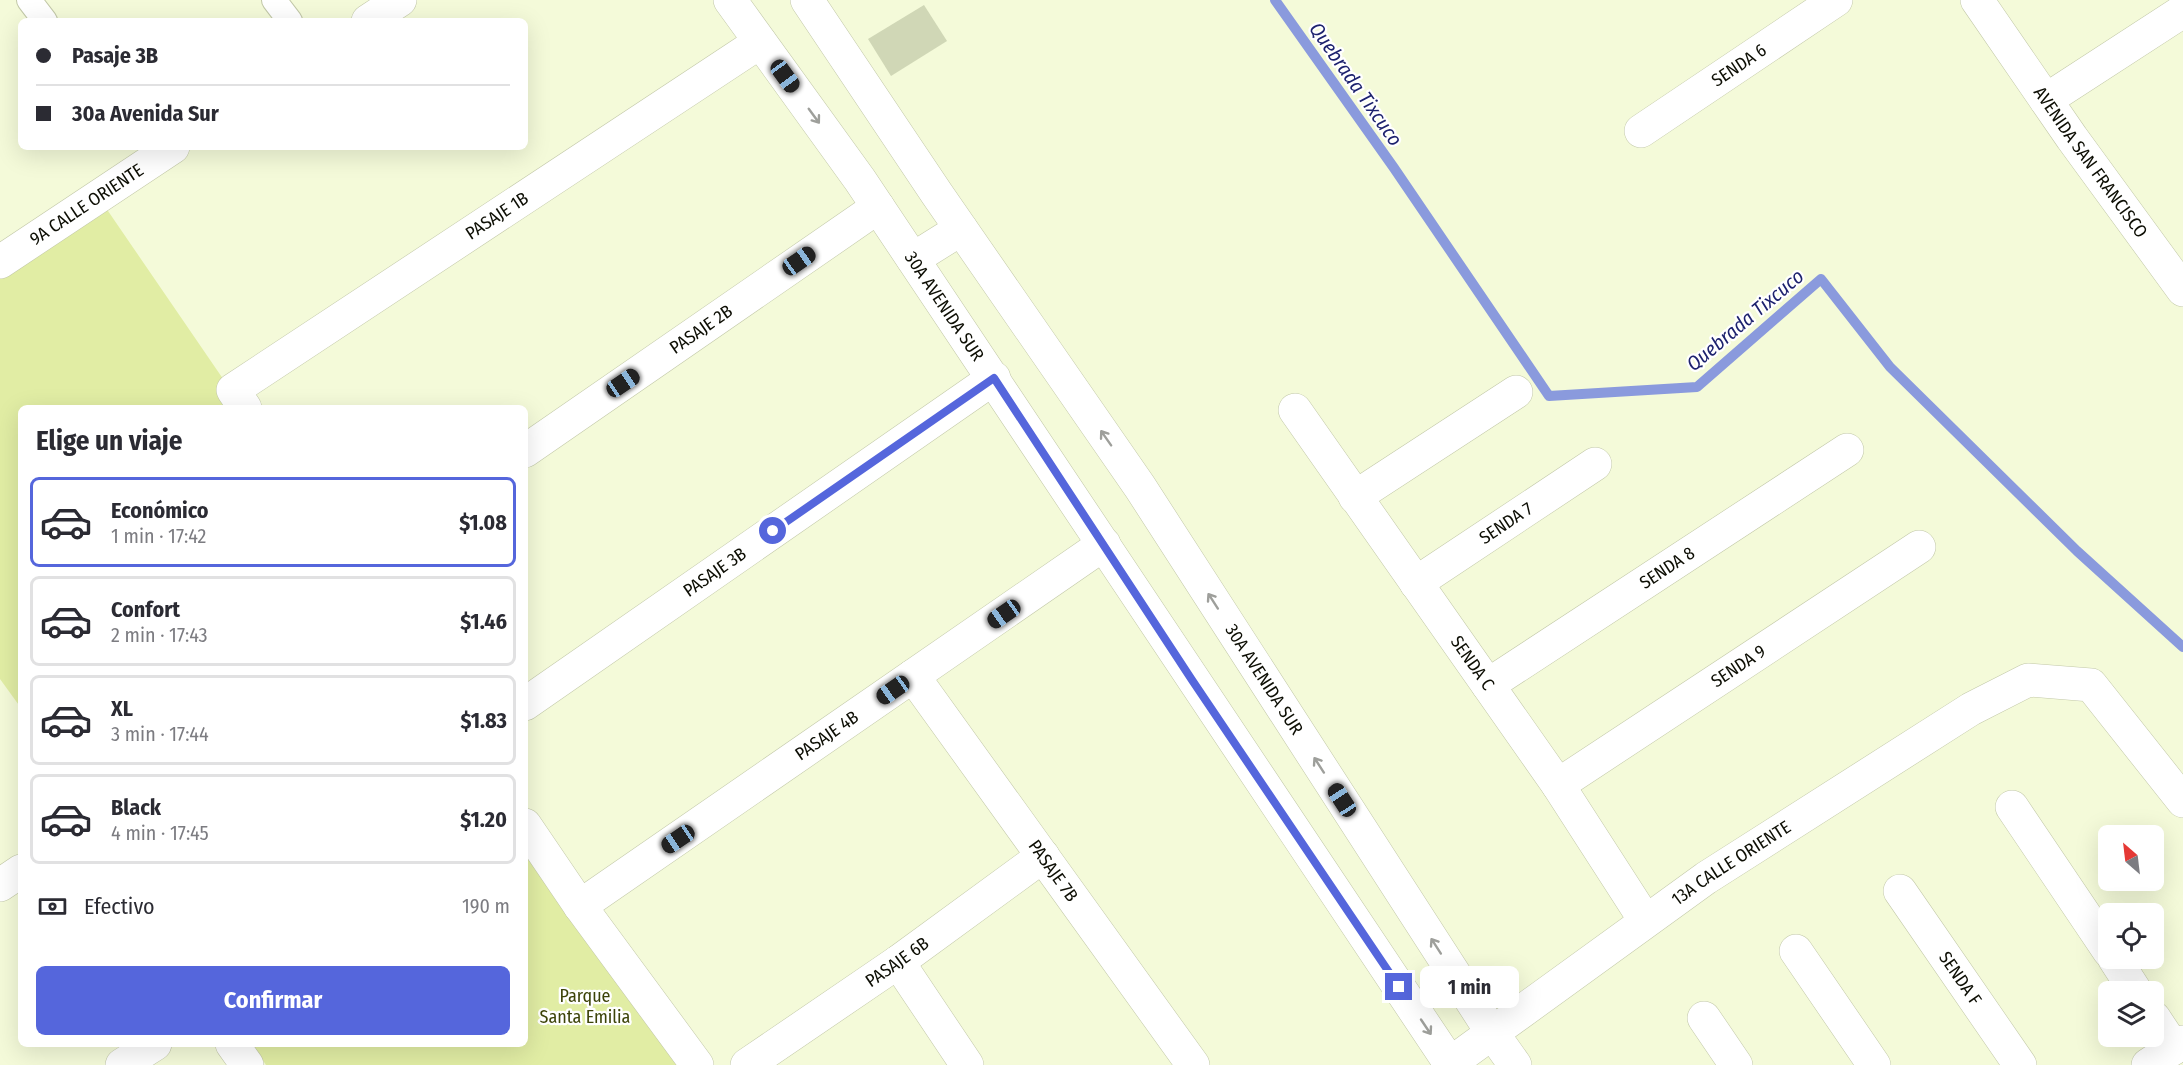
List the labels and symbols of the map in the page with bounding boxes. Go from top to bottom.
water label: Quebrada Tixcuco [1304,18,1408,150]
street label: SENDA 6 [1707,39,1771,91]
car [767,56,803,96]
street label: AVENIDA SAN FRANCISCO [2029,82,2152,242]
one-way arrow [807,107,820,123]
street label: 9A CALLE ORIENTE [26,159,147,250]
street label: PASAJE 1B [461,187,533,244]
car [779,243,819,279]
street label: 30A AVENIDA SUR [900,247,989,365]
water label: Quebrada Tixcuco [1682,264,1808,376]
street label: PASAJE 2B [665,300,737,359]
car [603,365,643,401]
one-way arrow [1100,431,1112,447]
street label: SENDA 7 [1475,498,1537,549]
route start [759,517,786,544]
street label: SENDA 8 [1635,542,1699,594]
street label: PASAJE 3B [679,543,751,602]
one-way arrow [1207,593,1219,610]
car [984,596,1024,632]
street label: 30A AVENIDA SUR [1220,620,1308,739]
street label: SENDA C [1446,632,1499,694]
street label: SENDA 9 [1707,640,1770,692]
car [873,672,913,708]
street label: PASAJE 4B [791,706,863,765]
one-way arrow [1313,757,1325,774]
car [1325,780,1359,820]
street label: 13A CALLE ORIENTE [1667,816,1795,910]
car [658,821,698,857]
north arrow [2098,825,2164,891]
street label: PASAJE 7B [1024,836,1083,906]
street label: PASAJE 6B [861,932,933,992]
one-way arrow [1430,938,1443,955]
street label: SENDA F [1934,947,1986,1009]
callout: 1 min [1420,966,1519,1008]
route end [1385,973,1412,1000]
park label: Parque Santa Emilia [540,985,631,1028]
one-way arrow [1420,1018,1432,1035]

